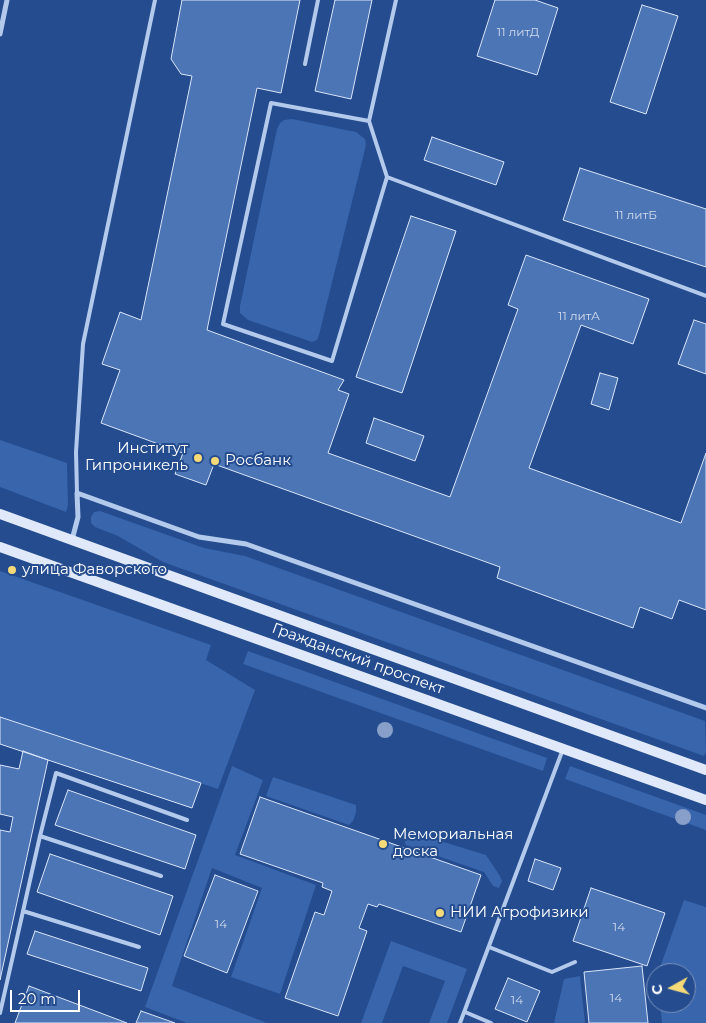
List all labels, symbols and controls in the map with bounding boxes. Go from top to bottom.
house number: 11 литД [497,25,539,39]
house number: 11 литБ [615,208,657,222]
house number: 11 литА [558,309,600,323]
place label: Институт Гипроникель [85,440,188,475]
marker: Институт Гипроникель [192,452,204,464]
place label: Росбанк [225,452,291,470]
marker: Росбанк [209,455,221,467]
place label: улица Фаворского [22,561,167,579]
marker: улица Фаворского [6,564,18,576]
street label: Гражданский проспект [269,619,447,699]
place label: Мемориальная доска [393,826,513,861]
marker: Мемориальная доска [377,838,389,850]
place label: НИИ Агрофизики [450,904,589,922]
marker: НИИ Агрофизики [434,907,446,919]
house number: 14 [215,917,227,931]
house number: 14 [613,920,625,934]
north arrow [646,963,696,1013]
scale bar [12,980,82,1012]
text: С [648,984,667,996]
text: 20 m [18,989,56,1008]
house number: 14 [610,991,622,1005]
house number: 14 [511,993,523,1007]

